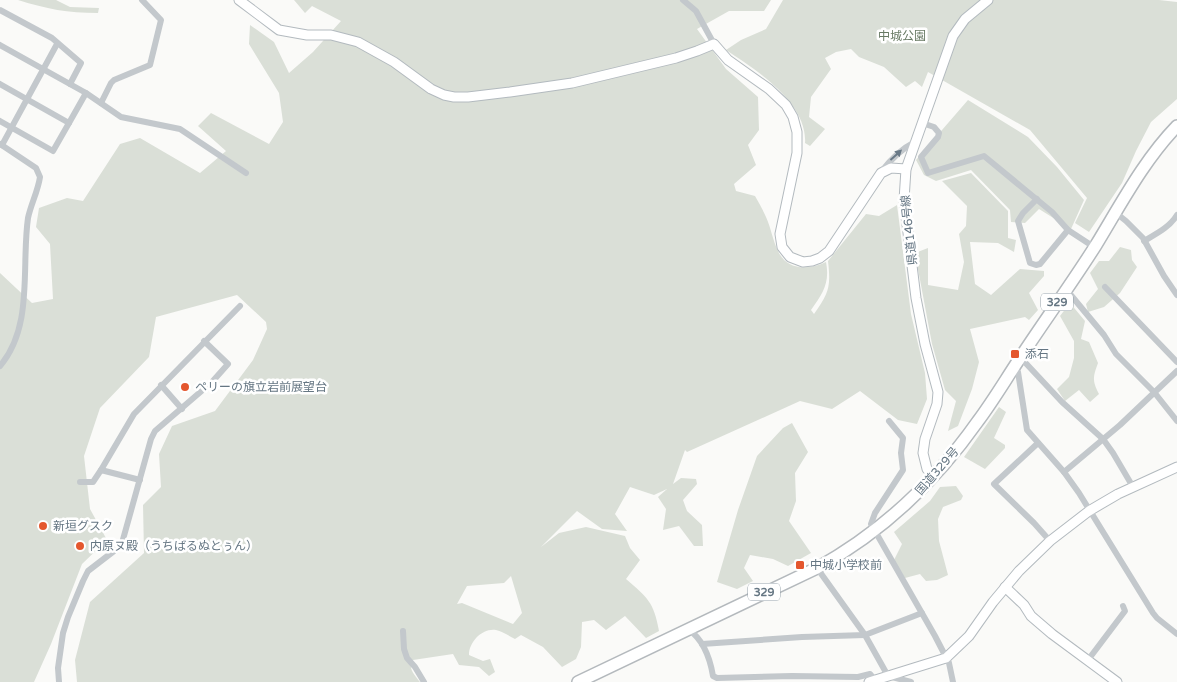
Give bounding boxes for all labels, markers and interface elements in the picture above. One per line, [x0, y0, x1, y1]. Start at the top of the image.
park label: 中城公園 [878, 29, 926, 43]
one-way arrow [890, 150, 903, 161]
street label: 県道146号線 [898, 194, 920, 266]
road number: 329 [1041, 294, 1073, 310]
place label: 添石 [1025, 347, 1049, 361]
marker: 添石 [1009, 348, 1021, 360]
place label: ペリーの旗立岩前展望台 [195, 380, 327, 394]
marker: ペリーの旗立岩前展望台 [179, 381, 191, 393]
street label: 国道329号 [912, 444, 962, 498]
place label: 新垣グスク [53, 519, 113, 533]
marker: 新垣グスク [37, 520, 49, 532]
place label: 内原ヌ殿（うちばるぬとぅん） [90, 539, 258, 553]
marker: 内原ヌ殿（うちばるぬとぅん） [74, 540, 86, 552]
place label: 中城小学校前 [810, 558, 882, 572]
marker: 中城小学校前 [794, 559, 806, 571]
road number: 329 [748, 584, 780, 600]

